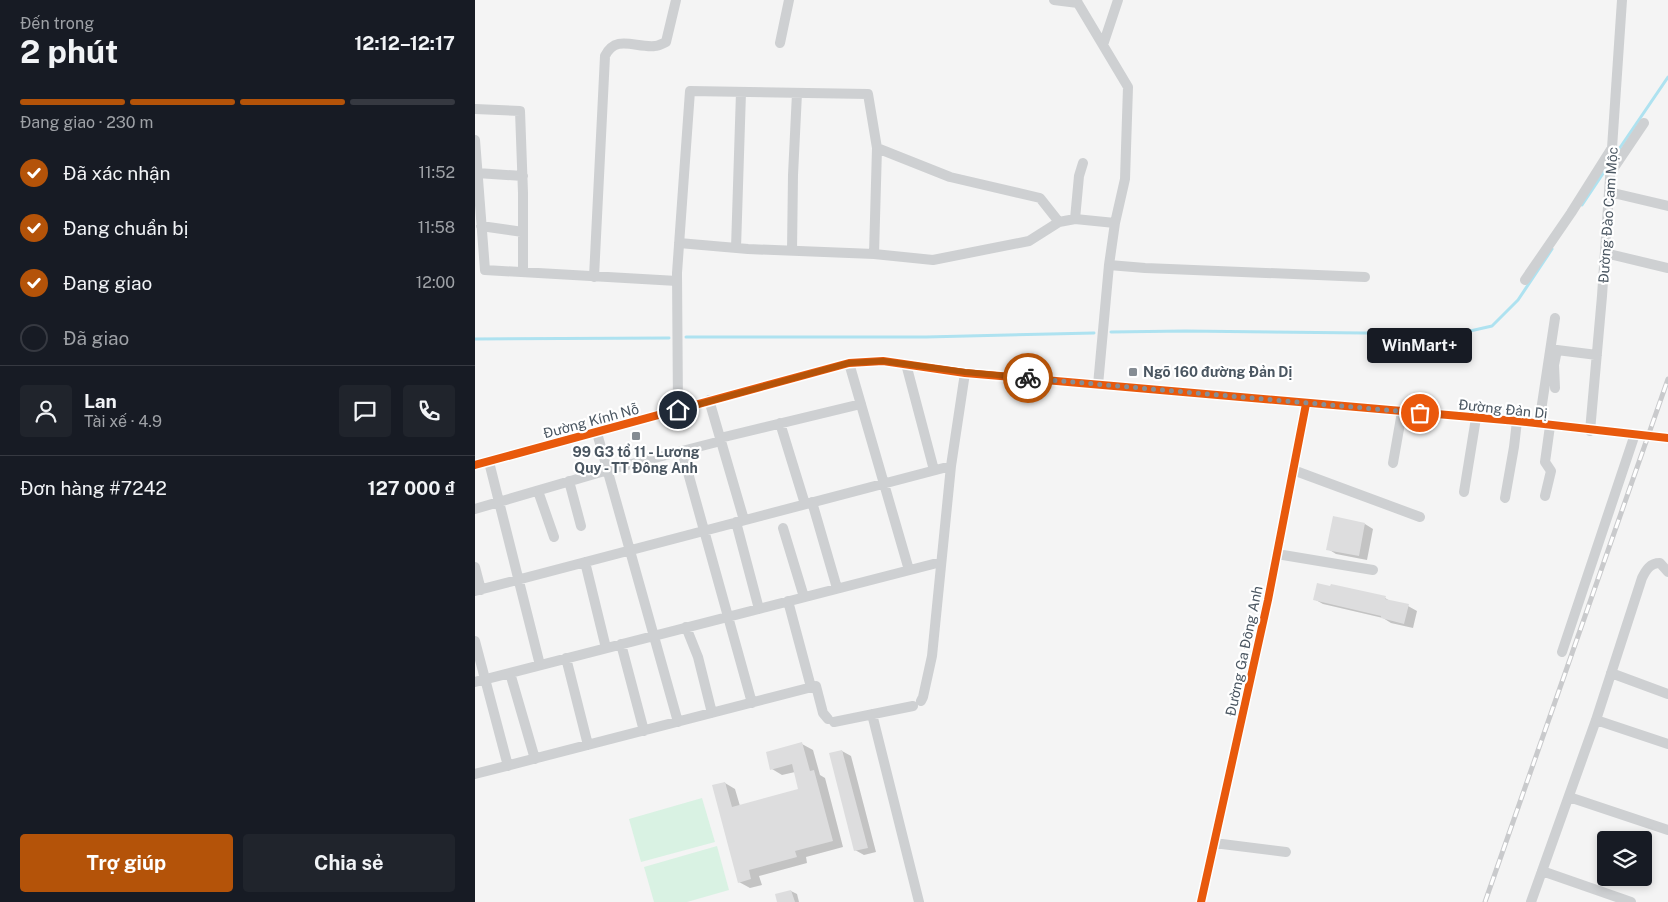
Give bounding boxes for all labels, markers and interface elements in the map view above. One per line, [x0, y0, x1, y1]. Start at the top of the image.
text: Đến trong [20, 14, 94, 33]
text: 12:12–12:17 [354, 32, 455, 54]
text: 2 phút [20, 33, 118, 70]
text: Đang giao · 230 m [20, 113, 153, 132]
street label: Đường Đào Cam Mộc [1595, 146, 1621, 284]
icon: check [20, 159, 48, 187]
text: Đã xác nhận [63, 162, 171, 184]
text: 11:52 [419, 163, 455, 182]
icon: check [20, 214, 48, 242]
text: Đang chuẩn bị [63, 217, 188, 239]
text: 11:58 [418, 218, 455, 237]
icon: check [20, 269, 48, 297]
text: Đang giao [63, 272, 152, 294]
text: 12:00 [416, 273, 455, 292]
text: Đã giao [63, 327, 129, 349]
callout: WinMart+ [1367, 328, 1473, 363]
text: WinMart+ [1382, 336, 1457, 355]
courier [1003, 353, 1053, 403]
icon: bike [1014, 364, 1042, 392]
place label: Ngõ 160 đường Đản Dị [1143, 364, 1292, 380]
marker: Ngõ 160 đường Đản Dị [1127, 366, 1139, 378]
button: person [20, 385, 72, 437]
button: chat [339, 385, 391, 437]
button: phone [403, 385, 455, 437]
pin [657, 389, 699, 431]
text: Lan [84, 390, 117, 412]
pin [1399, 392, 1441, 434]
icon: home [664, 396, 692, 424]
street label: Đường Đản Dị [1458, 396, 1548, 422]
icon: bag [1406, 399, 1434, 427]
street label: Đường Kính Nỗ [541, 401, 641, 441]
text: Tài xế · 4.9 [84, 412, 162, 431]
marker: 99 G3 tổ 11 - Lương Quy - TT Đông Anh [630, 430, 642, 442]
place label: 99 G3 tổ 11 - Lương Quy - TT Đông Anh [572, 443, 700, 476]
text: Đơn hàng #7242 [20, 477, 167, 499]
text: 127 000 ₫ [368, 477, 455, 499]
street label: Đường Ga Đông Anh [1222, 584, 1266, 718]
map controls [1597, 831, 1652, 886]
button: layers [1597, 831, 1652, 886]
button: Trợ giúp [20, 834, 233, 892]
button: Chia sẻ [243, 834, 455, 892]

